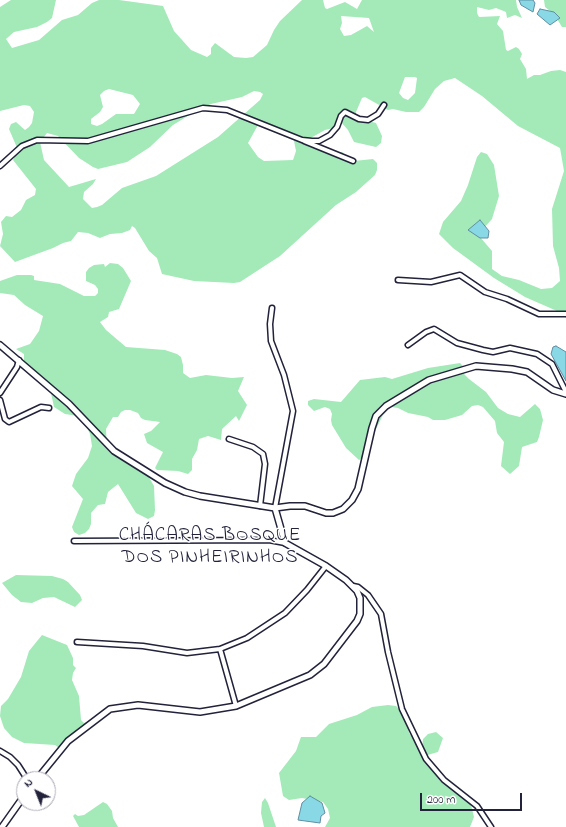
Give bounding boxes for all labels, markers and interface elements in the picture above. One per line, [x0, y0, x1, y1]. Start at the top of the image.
district label: CHÁCARAS BOSQUE DOS PINHEIRINHOS [119, 526, 301, 570]
north arrow [16, 771, 56, 811]
text: N [20, 775, 37, 791]
scale bar [422, 785, 524, 811]
text: 200 m [427, 791, 456, 809]

